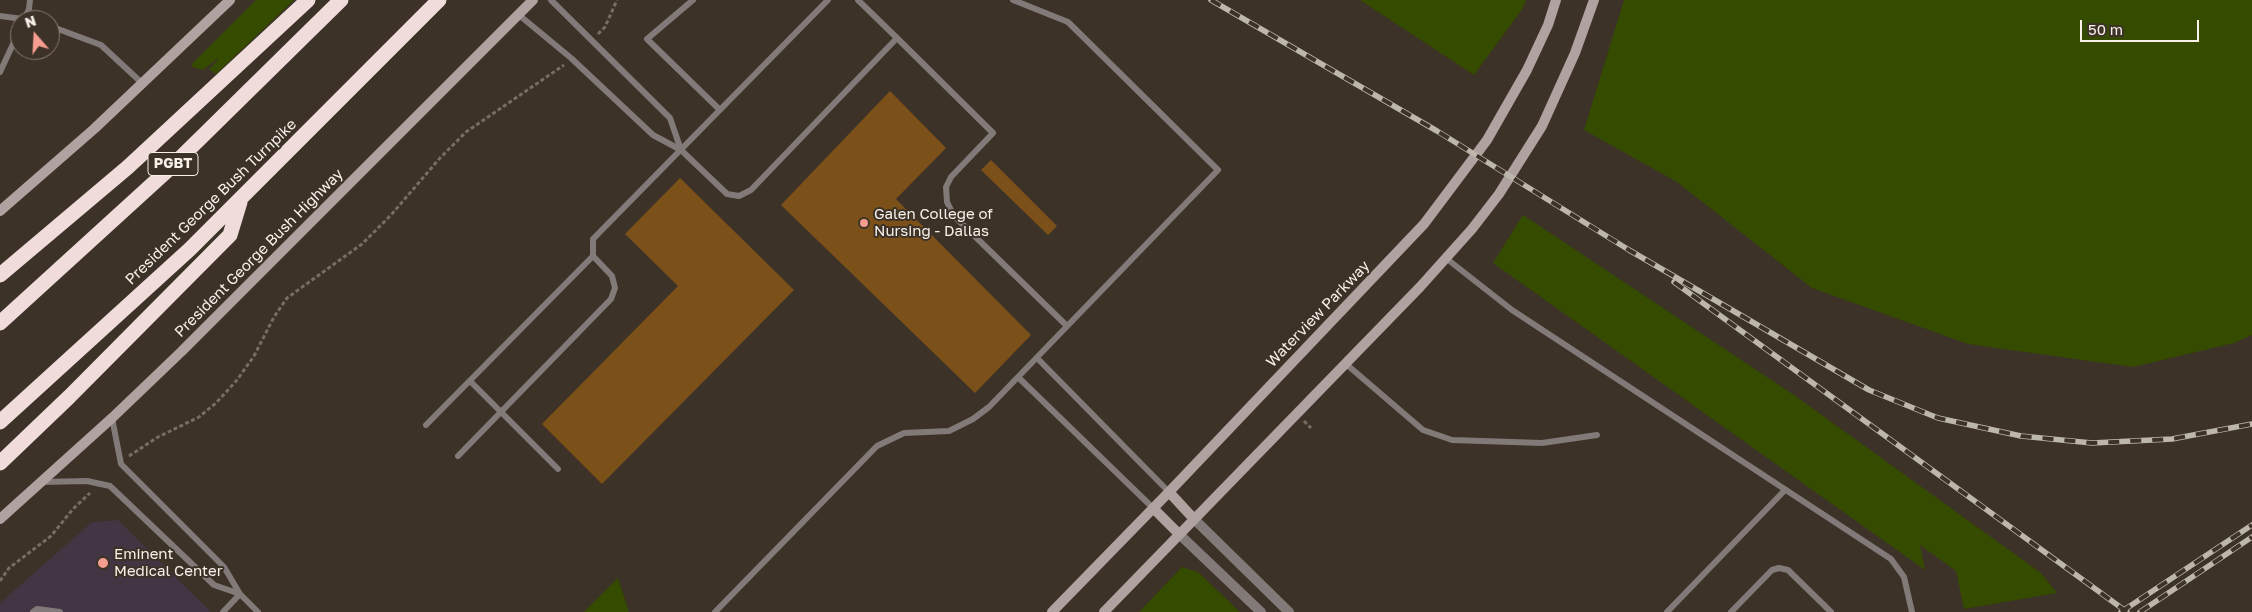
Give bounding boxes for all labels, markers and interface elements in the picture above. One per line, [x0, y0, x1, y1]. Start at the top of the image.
north arrow [10, 10, 60, 60]
scale bar [2082, 10, 2201, 42]
text: N [22, 12, 38, 31]
text: 50 m [2088, 20, 2123, 38]
street label: President George Bush Turnpike [122, 115, 300, 289]
road number: PGBT [148, 152, 198, 175]
street label: President George Bush Highway [171, 165, 347, 341]
place label: Galen College of Nursing - Dallas [874, 205, 993, 240]
marker: Galen College of Nursing - Dallas [858, 217, 870, 229]
street label: Waterview Parkway [1263, 257, 1373, 371]
place label: Eminent Medical Center [114, 545, 223, 580]
marker: Eminent Medical Center [96, 556, 110, 570]

